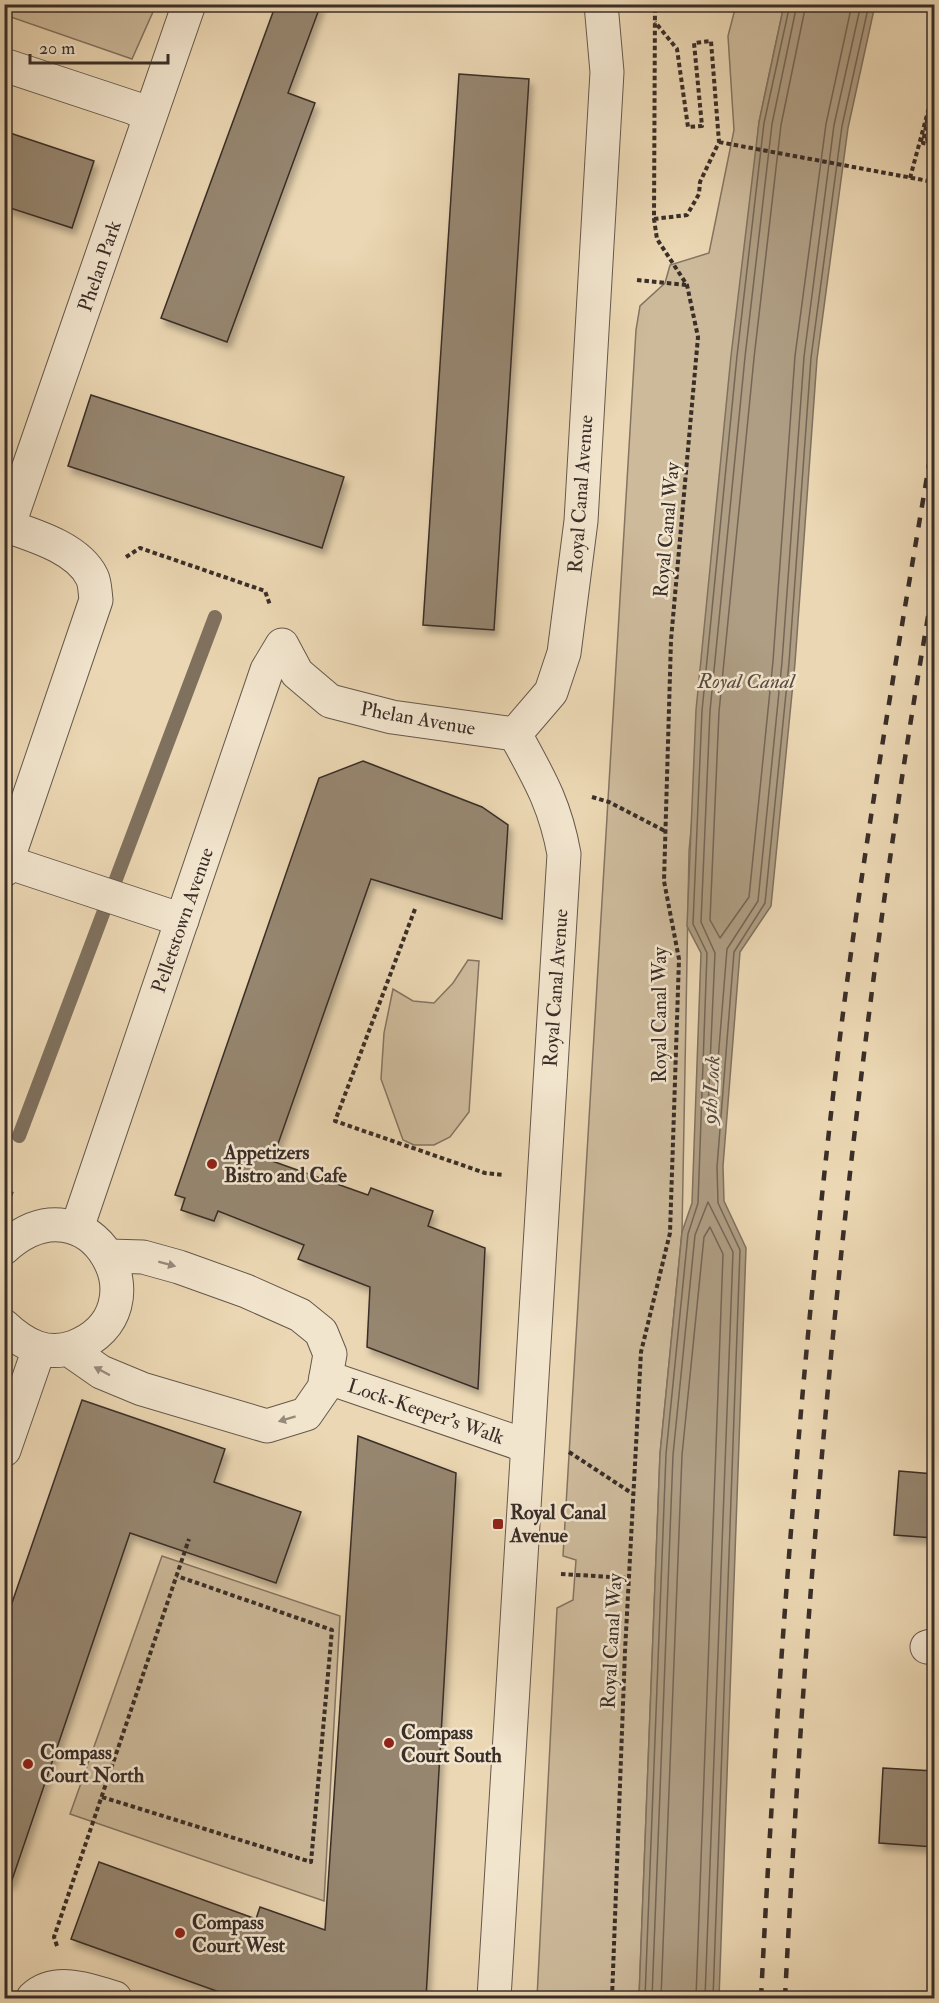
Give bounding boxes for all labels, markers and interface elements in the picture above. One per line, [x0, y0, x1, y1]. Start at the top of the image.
scale bar [30, 27, 168, 65]
text: 20 m [39, 37, 75, 60]
street label: Phelan Park [72, 217, 127, 315]
street label: Royal Canal Avenue [563, 414, 598, 574]
street label: Royal Canal Way [648, 460, 685, 599]
water label: Royal Canal [696, 668, 797, 695]
street label: Phelan Avenue [358, 696, 477, 741]
street label: Pelletstown Avenue [146, 844, 219, 996]
street label: Royal Canal Avenue [538, 908, 573, 1068]
street label: Royal Canal Way [647, 946, 672, 1083]
water label: 9th Lock [696, 1055, 727, 1127]
place label: Appetizers Bistro and Cafe [223, 1140, 348, 1188]
marker: Appetizers Bistro and Cafe [205, 1157, 219, 1171]
one-way arrow [157, 1259, 176, 1269]
one-way arrow [94, 1366, 111, 1376]
street label: Lock-Keeper's Walk [344, 1373, 508, 1451]
one-way arrow [278, 1415, 296, 1424]
place label: Royal Canal Avenue [509, 1500, 607, 1548]
marker: Royal Canal Avenue [491, 1517, 505, 1531]
street label: Royal Canal Way [595, 1571, 628, 1710]
place label: Compass Court South [401, 1720, 502, 1768]
marker: Compass Court South [382, 1736, 396, 1750]
place label: Compass Court North [40, 1740, 145, 1788]
marker: Compass Court North [21, 1757, 35, 1771]
place label: Compass Court West [192, 1910, 286, 1958]
marker: Compass Court West [173, 1926, 187, 1940]

